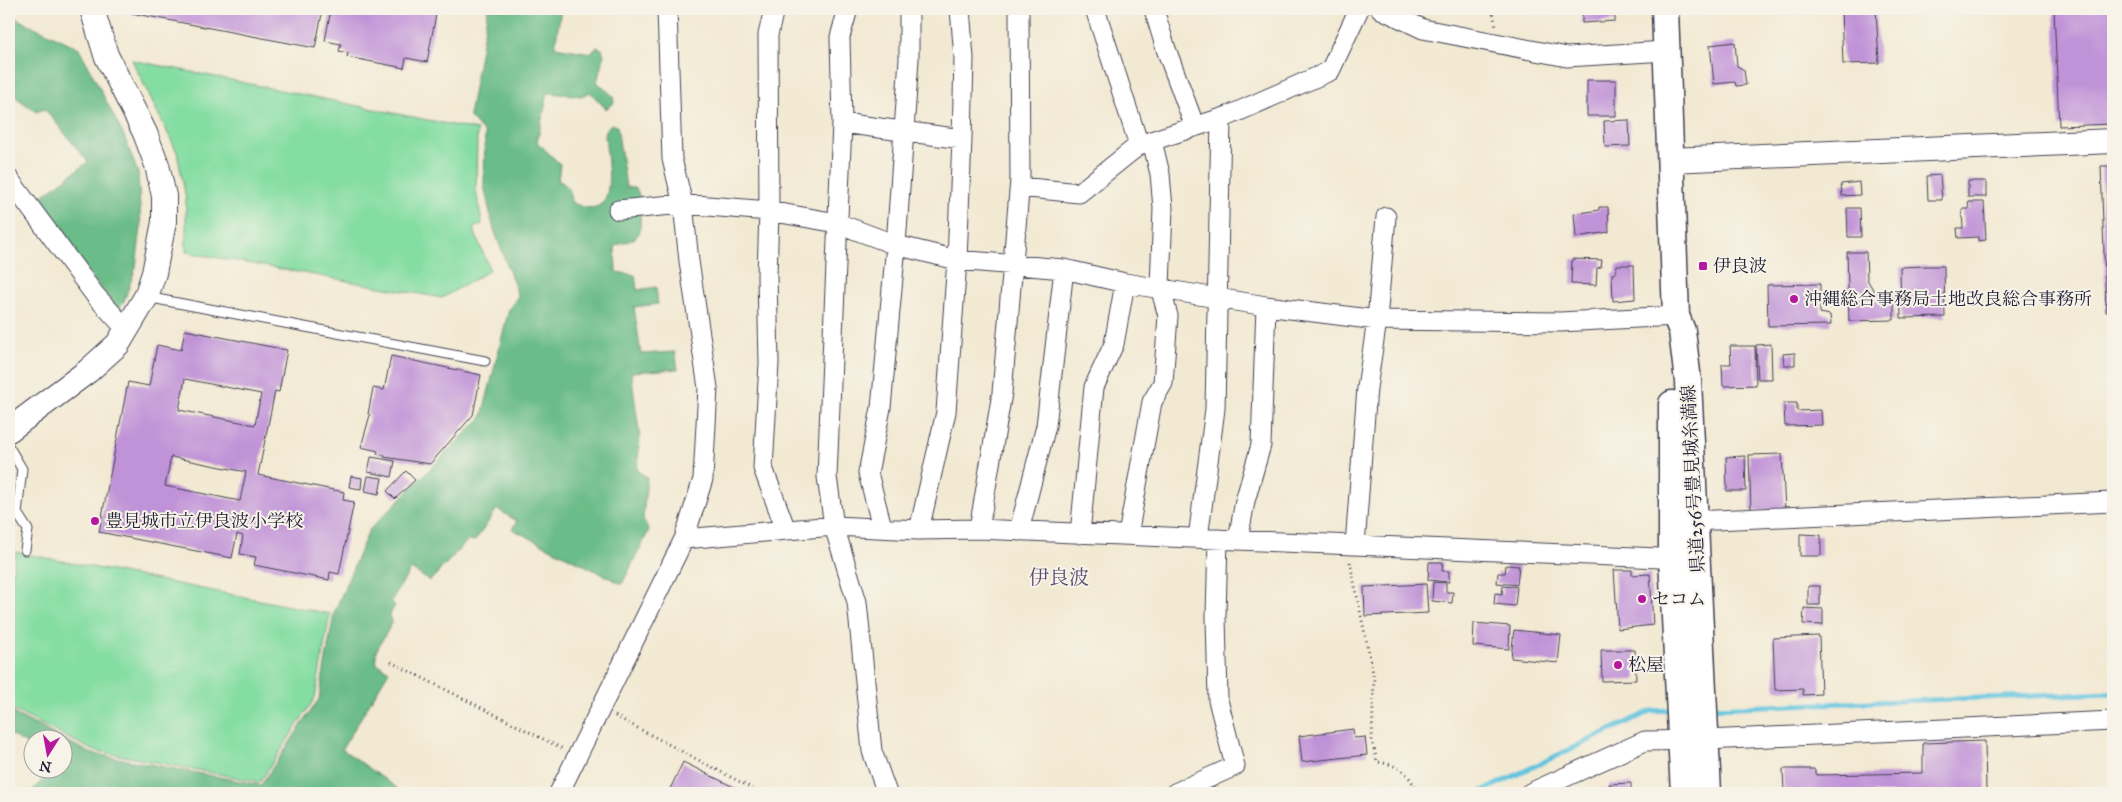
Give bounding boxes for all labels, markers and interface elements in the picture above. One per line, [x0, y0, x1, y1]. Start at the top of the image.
place label: 伊良波 [1713, 255, 1767, 277]
marker: 伊良波 [1697, 260, 1709, 272]
place label: 沖縄総合事務局土地改良総合事務所 [1804, 288, 2092, 310]
marker: 沖縄総合事務局土地改良総合事務所 [1788, 293, 1800, 305]
street label: 県道256号豊見城糸満線 [1677, 384, 1709, 574]
place label: 豊見城市立伊良波小学校 [105, 510, 303, 532]
marker: 豊見城市立伊良波小学校 [89, 515, 101, 527]
district label: 伊良波 [1029, 565, 1089, 589]
place label: セコム [1652, 588, 1706, 610]
marker: セコム [1636, 593, 1648, 605]
place label: 松屋 [1628, 654, 1664, 676]
marker: 松屋 [1612, 659, 1624, 671]
north arrow [22, 730, 72, 780]
text: N [38, 757, 53, 776]

